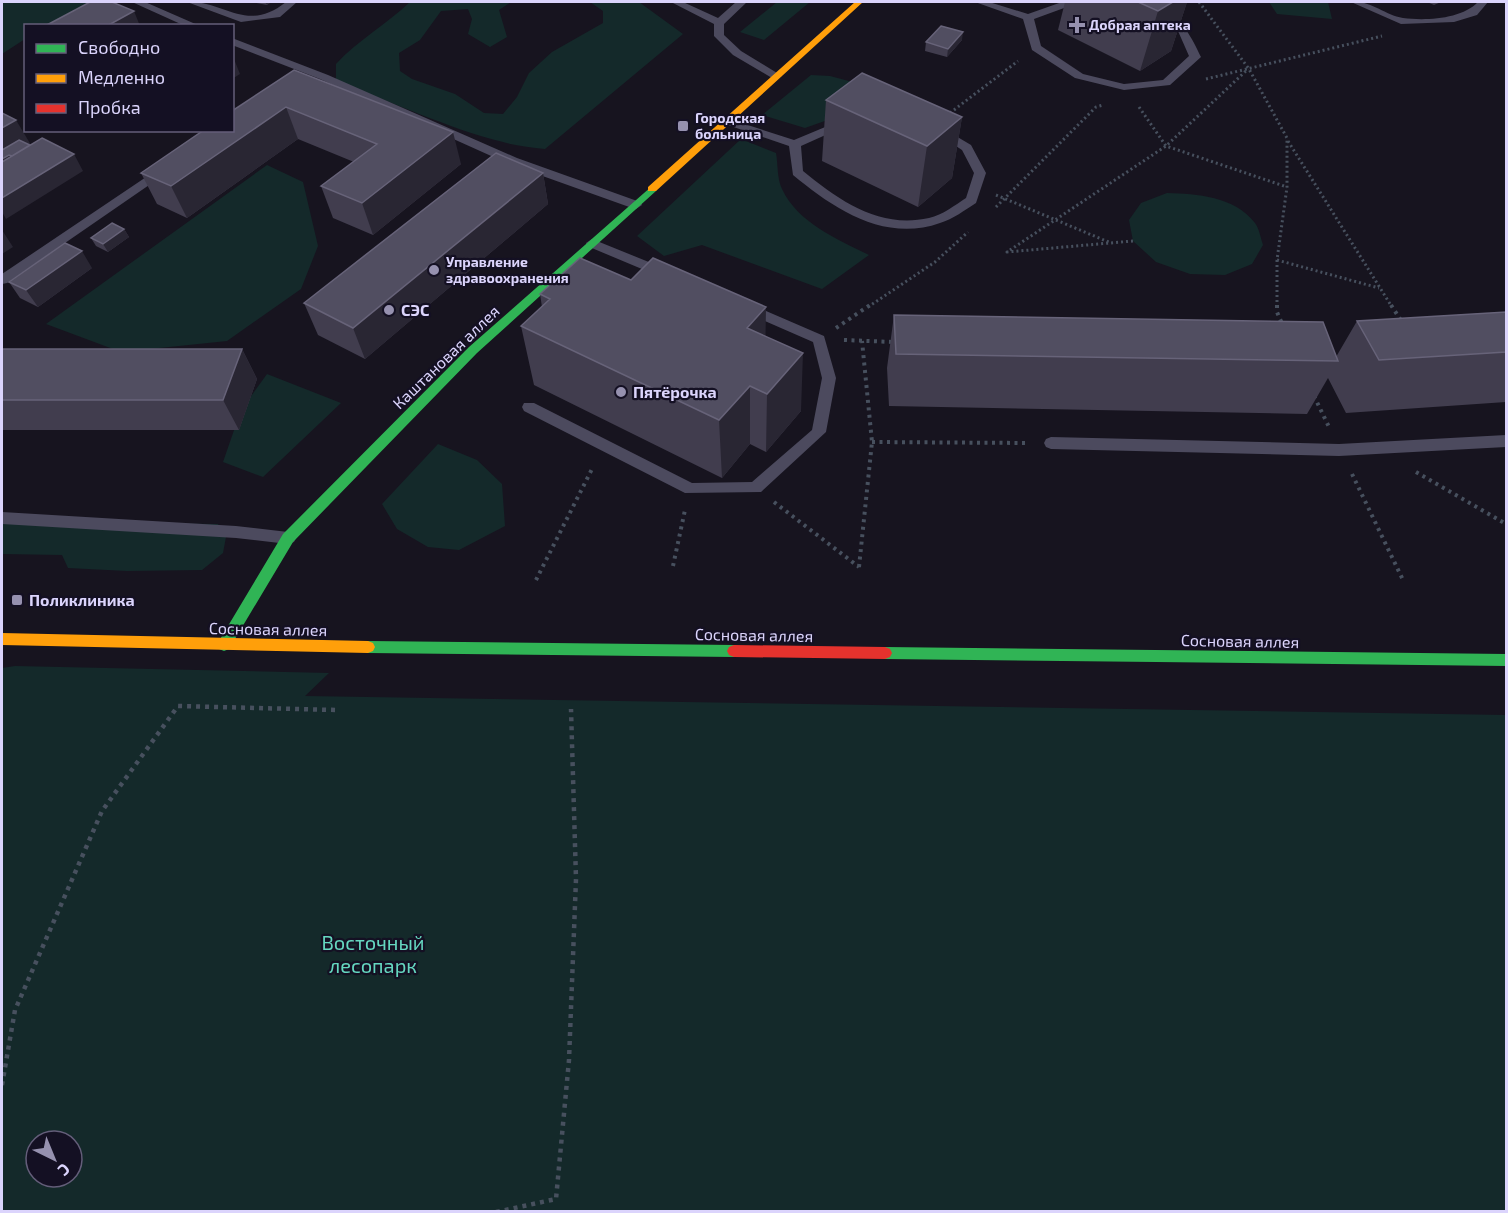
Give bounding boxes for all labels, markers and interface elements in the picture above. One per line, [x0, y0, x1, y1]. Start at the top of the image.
place label: Добрая аптека [1089, 16, 1191, 33]
marker: Добрая аптека [1070, 18, 1084, 32]
legend [24, 24, 234, 132]
text: Свободно [78, 36, 160, 58]
text: Медленно [78, 66, 165, 88]
text: Пробка [78, 96, 141, 118]
place label: Городская больница [695, 109, 765, 142]
marker: Городская больница [676, 119, 690, 133]
place label: Управление здравоохранения [446, 253, 569, 286]
marker: Управление здравоохранения [427, 263, 441, 277]
place label: СЭС [401, 300, 429, 319]
street label: Каштановая аллея [389, 301, 503, 412]
marker: СЭС [382, 303, 396, 317]
place label: Пятёрочка [633, 382, 717, 401]
marker: Пятёрочка [614, 385, 628, 399]
place label: Поликлиника [29, 590, 135, 609]
marker: Поликлиника [10, 593, 24, 607]
street label: Сосновая аллея [209, 618, 327, 639]
street label: Сосновая аллея [695, 624, 813, 645]
street label: Сосновая аллея [1181, 630, 1299, 651]
park label: Восточный лесопарк [321, 930, 425, 977]
north arrow [24, 1129, 84, 1189]
text: С [55, 1160, 74, 1180]

